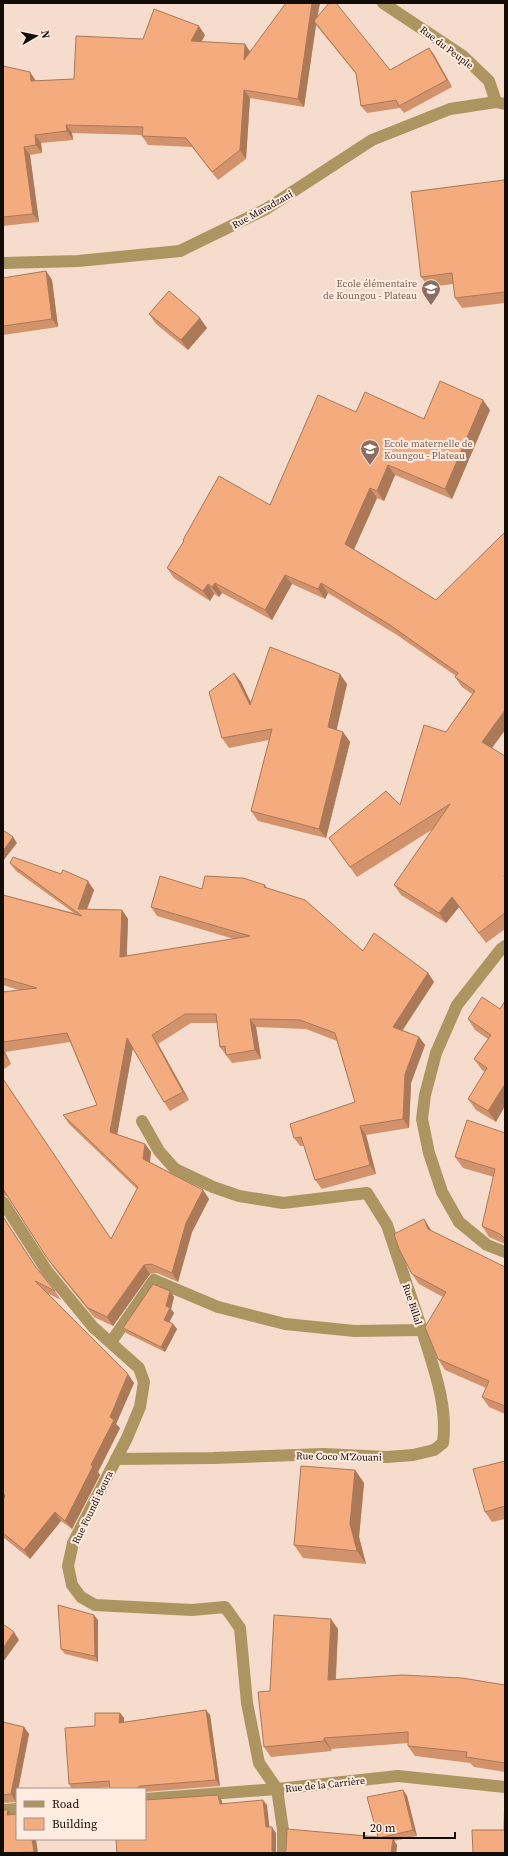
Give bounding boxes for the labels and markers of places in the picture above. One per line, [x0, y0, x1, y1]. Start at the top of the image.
place label: Ecole élémentaire de Koungou - Plateau [323, 277, 417, 302]
school or university icon: Ecole élémentaire de Koungou - Plateau [420, 278, 442, 306]
place label: Ecole maternelle de Koungou - Plateau [384, 437, 473, 462]
school or university icon: Ecole maternelle de Koungou - Plateau [359, 438, 381, 466]

